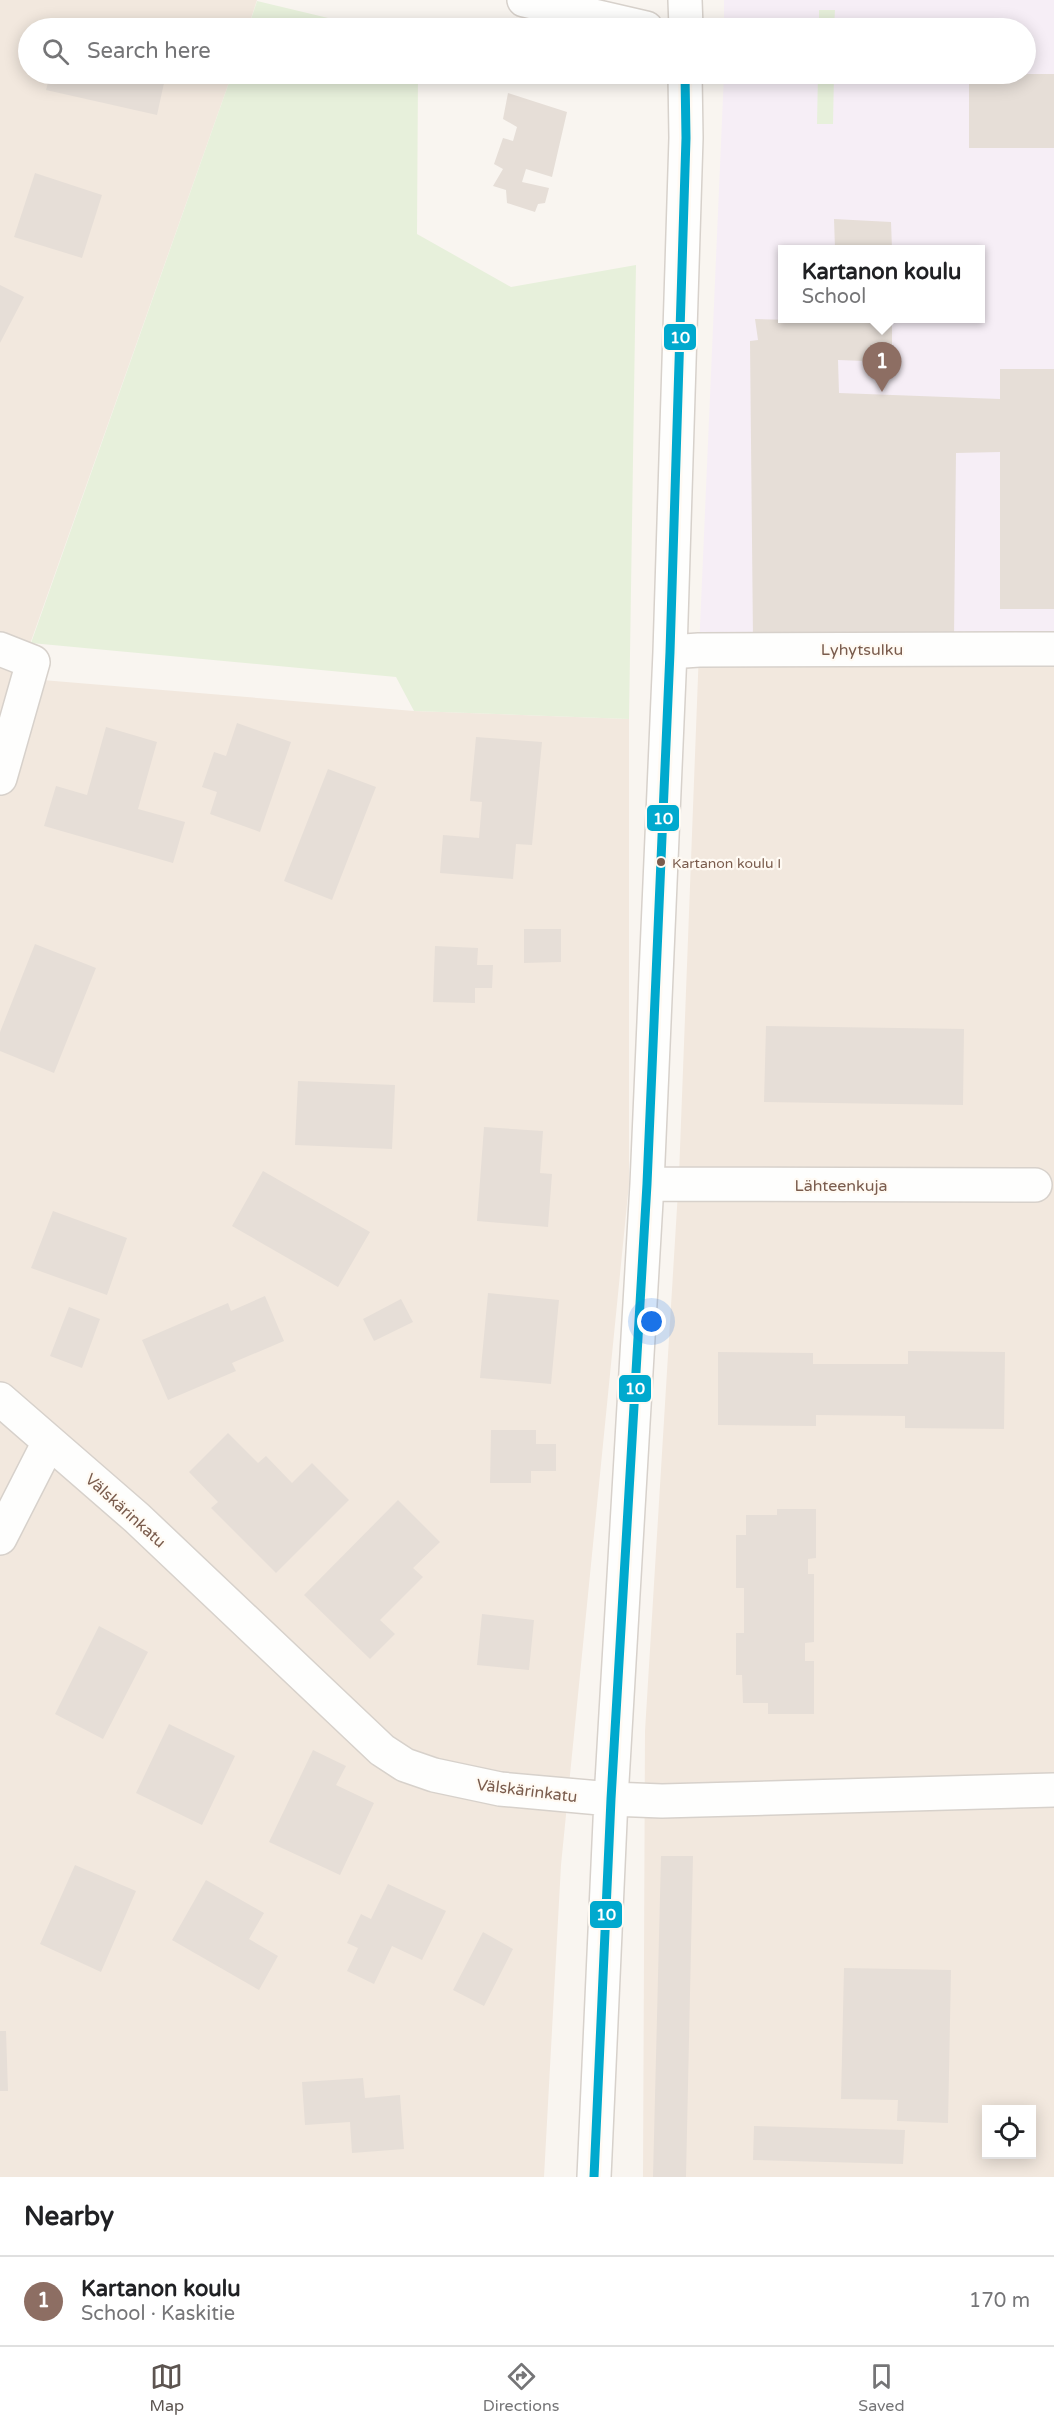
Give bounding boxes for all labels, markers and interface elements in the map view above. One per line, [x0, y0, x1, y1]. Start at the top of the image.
search box [18, 18, 1036, 84]
icon: search [39, 35, 72, 68]
text: Search here [87, 38, 211, 64]
popup [778, 245, 985, 323]
text: Kartanon koulu [802, 259, 961, 285]
text: School [802, 285, 866, 309]
line badge: 10 [663, 323, 697, 351]
text: 10 [670, 328, 690, 348]
pin: 1 [862, 342, 902, 392]
street label: Lyhytsulku [821, 640, 903, 660]
line badge: 10 [646, 804, 680, 832]
text: 10 [653, 809, 673, 829]
place label: Kartanon koulu I [672, 855, 781, 872]
marker: Kartanon koulu I [655, 856, 667, 868]
street label: Lähteenkuja [794, 1176, 888, 1196]
your location [637, 1307, 666, 1336]
line badge: 10 [618, 1374, 652, 1403]
text: 10 [625, 1379, 645, 1399]
street label: Välskärinkatu [81, 1469, 170, 1552]
street label: Välskärinkatu [475, 1775, 578, 1807]
line badge: 10 [589, 1900, 623, 1929]
text: 10 [596, 1905, 616, 1925]
map controls [982, 2105, 1036, 2159]
button: locate [982, 2105, 1036, 2159]
text: Nearby [24, 2201, 114, 2232]
text: Kartanon koulu [81, 2276, 241, 2302]
text: 1 [37, 2289, 50, 2313]
text: 170 m [969, 2289, 1030, 2313]
text: School · Kaskitie [81, 2302, 235, 2326]
tab: Map [149, 2360, 184, 2416]
tab: Directions [483, 2360, 559, 2416]
tab: Saved [858, 2360, 905, 2416]

